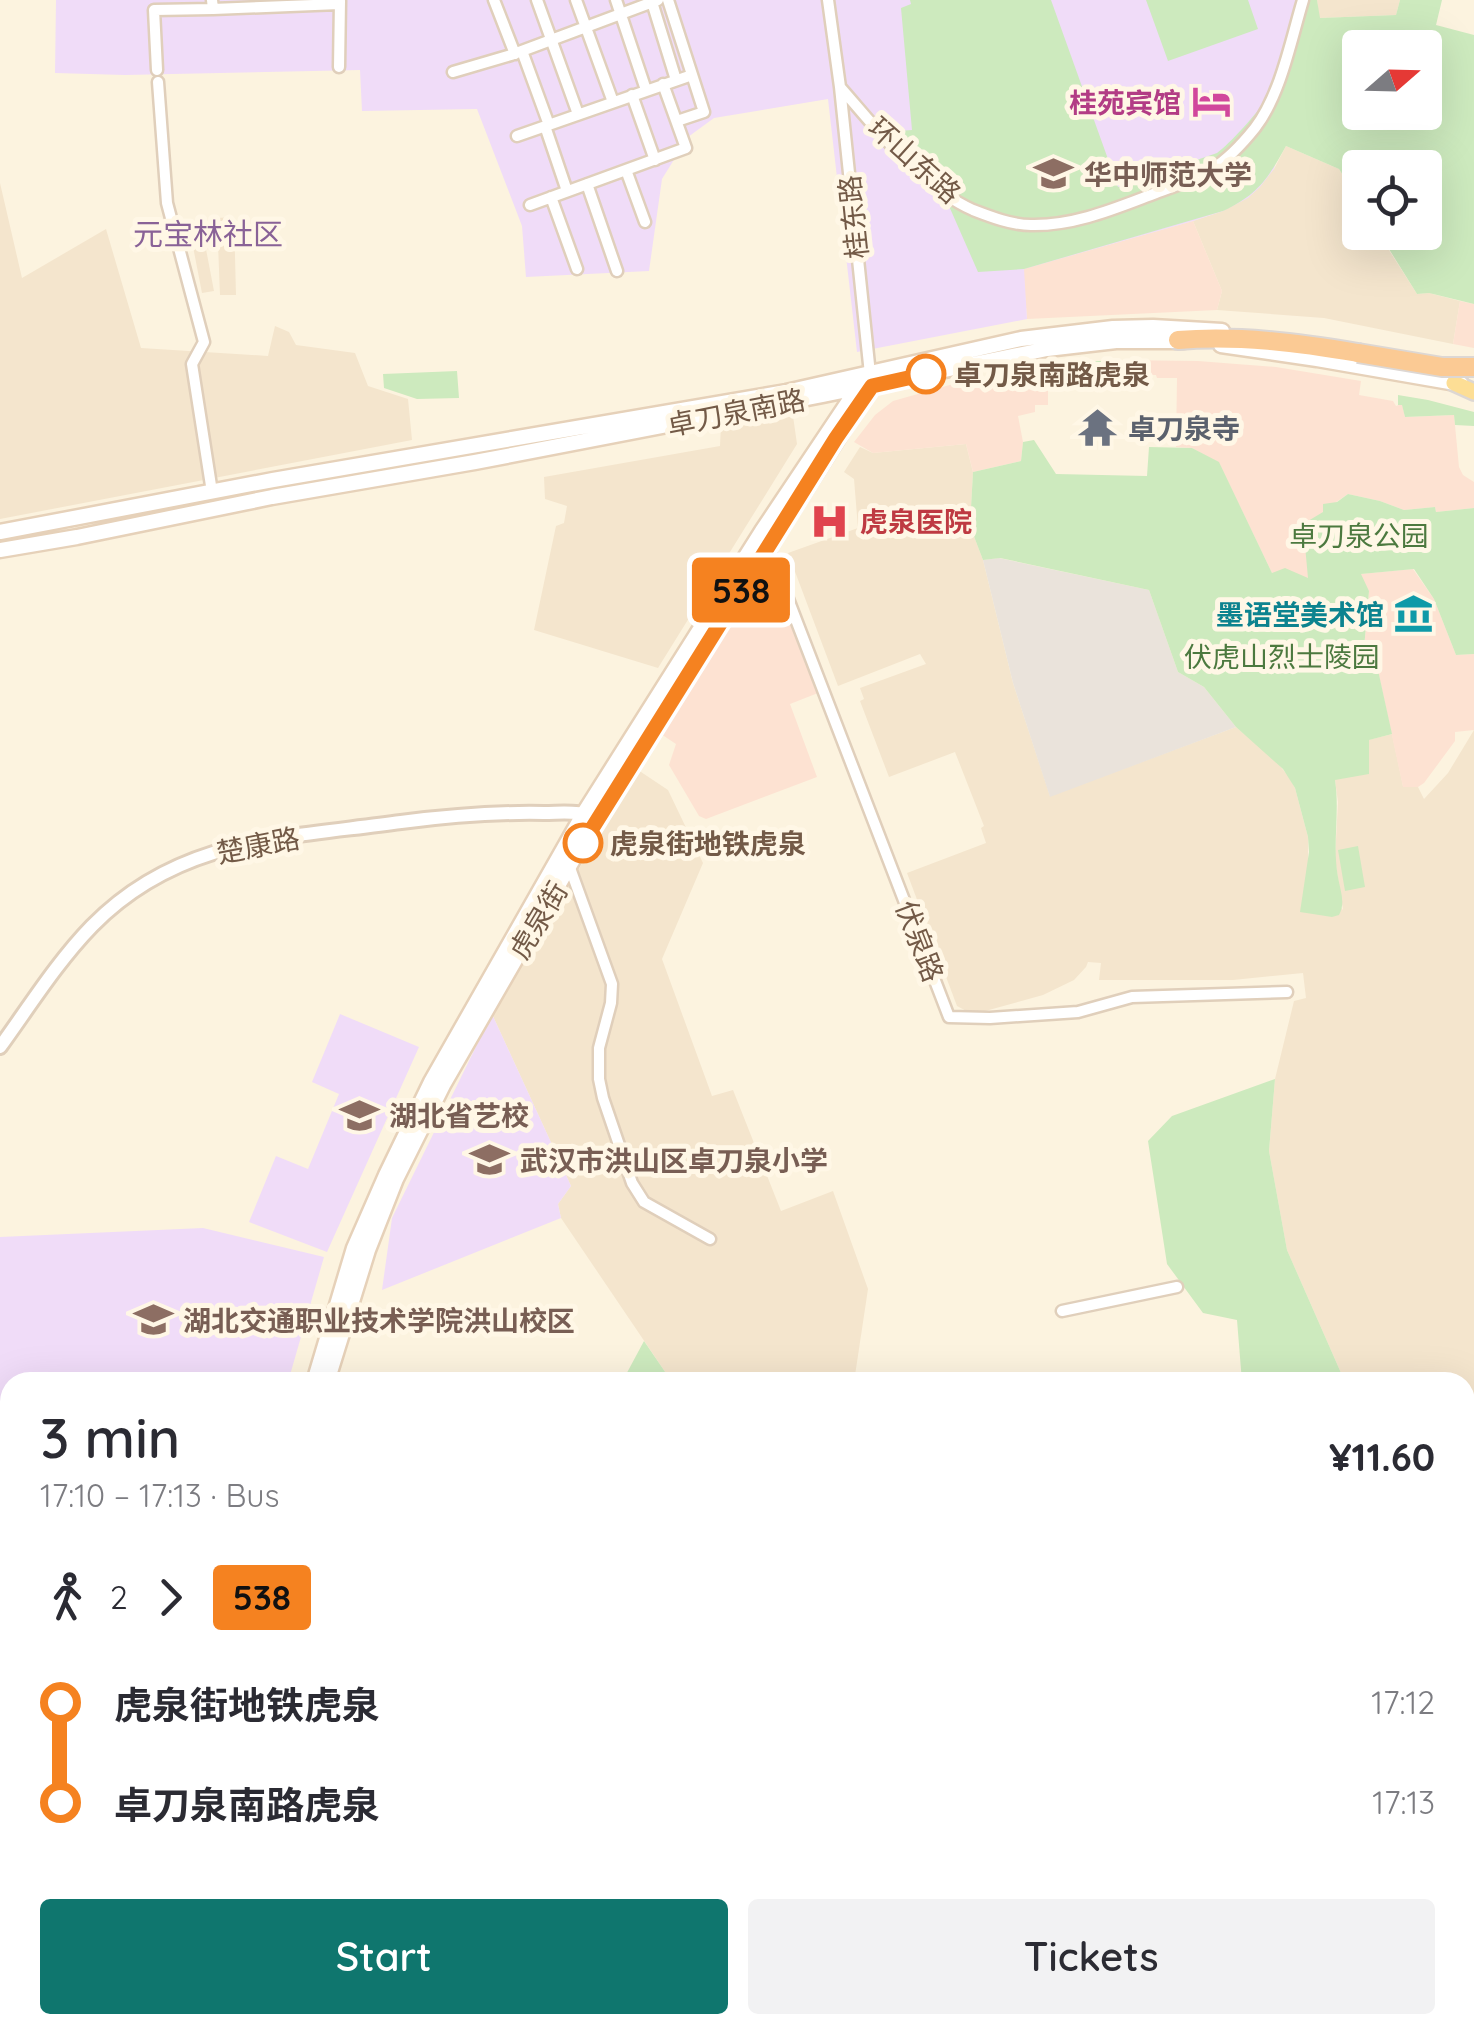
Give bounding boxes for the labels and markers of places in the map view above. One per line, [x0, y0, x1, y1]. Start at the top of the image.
hotel icon: 桂苑宾馆 [1190, 81, 1232, 123]
place label: 桂苑宾馆 [1069, 85, 1181, 120]
school or university icon: 华中师范大学 [1033, 153, 1075, 195]
place label: 华中师范大学 [1084, 157, 1252, 192]
marker: 卓刀泉南路虎泉 [907, 355, 945, 393]
place label: 卓刀泉南路虎泉 [954, 357, 1150, 392]
temple icon: 卓刀泉寺 [1077, 407, 1119, 449]
place label: 卓刀泉寺 [1128, 411, 1240, 446]
hospital icon: 虎泉医院 [809, 500, 851, 542]
place label: 虎泉医院 [860, 504, 972, 539]
museum icon: 墨语堂美术馆 [1393, 593, 1435, 635]
place label: 墨语堂美术馆 [1216, 597, 1384, 632]
marker: 虎泉街地铁虎泉 [564, 824, 602, 862]
place label: 虎泉街地铁虎泉 [610, 826, 806, 861]
school or university icon: 湖北省艺校 [338, 1094, 380, 1136]
place label: 湖北省艺校 [389, 1098, 529, 1133]
school or university icon: 武汉市洪山区卓刀泉小学 [469, 1139, 511, 1181]
place label: 武汉市洪山区卓刀泉小学 [520, 1143, 828, 1178]
school or university icon: 湖北交通职业技术学院洪山校区 [132, 1299, 174, 1341]
place label: 湖北交通职业技术学院洪山校区 [183, 1303, 575, 1338]

